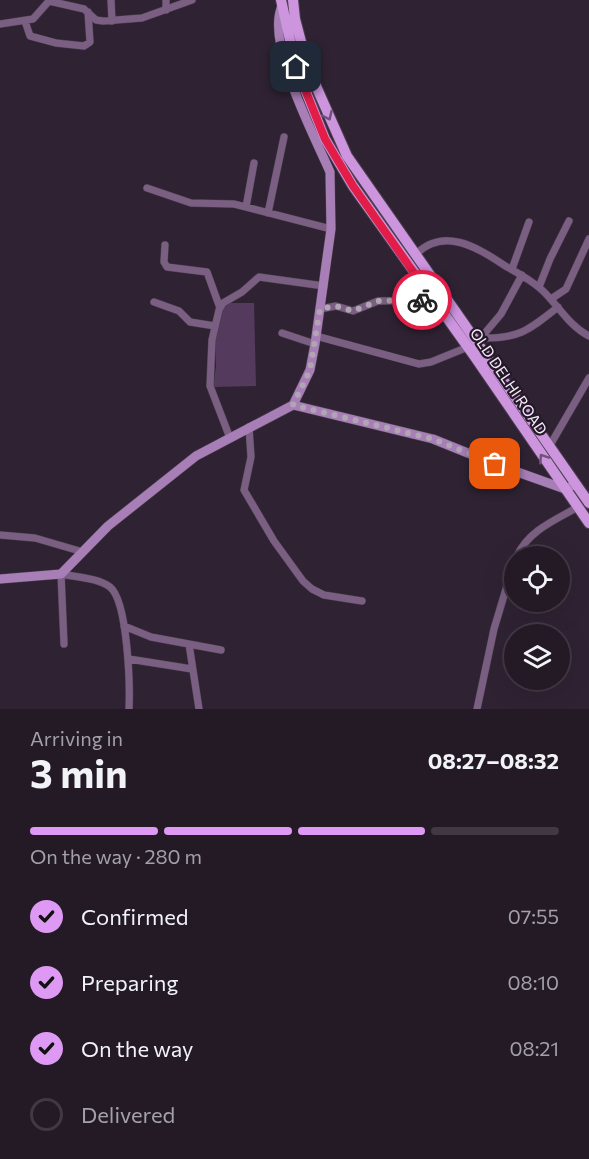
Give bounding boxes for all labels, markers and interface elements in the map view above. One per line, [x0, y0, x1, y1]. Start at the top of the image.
pin [270, 41, 321, 92]
icon: home [279, 50, 312, 83]
one-way arrow [321, 109, 333, 120]
courier [392, 270, 452, 330]
icon: bike [406, 284, 439, 317]
street label: OLD DELHI ROAD [467, 324, 551, 438]
pin [469, 438, 520, 489]
icon: bag [478, 447, 511, 480]
one-way arrow [539, 453, 550, 464]
map controls [504, 546, 570, 690]
button: locate [504, 546, 570, 612]
button: layers [504, 624, 570, 690]
text: Arriving in [30, 726, 123, 750]
text: 08:27–08:32 [428, 747, 559, 774]
text: 3 min [30, 748, 128, 796]
text: On the way · 280 m [30, 844, 202, 868]
icon: check [30, 900, 63, 933]
text: Confirmed [81, 903, 188, 930]
text: 07:55 [508, 904, 559, 928]
icon: check [30, 966, 63, 999]
text: Preparing [81, 969, 178, 996]
text: 08:10 [507, 970, 559, 994]
icon: check [30, 1032, 63, 1065]
text: On the way [81, 1035, 193, 1062]
text: 08:21 [509, 1036, 559, 1060]
text: Delivered [81, 1101, 175, 1128]

